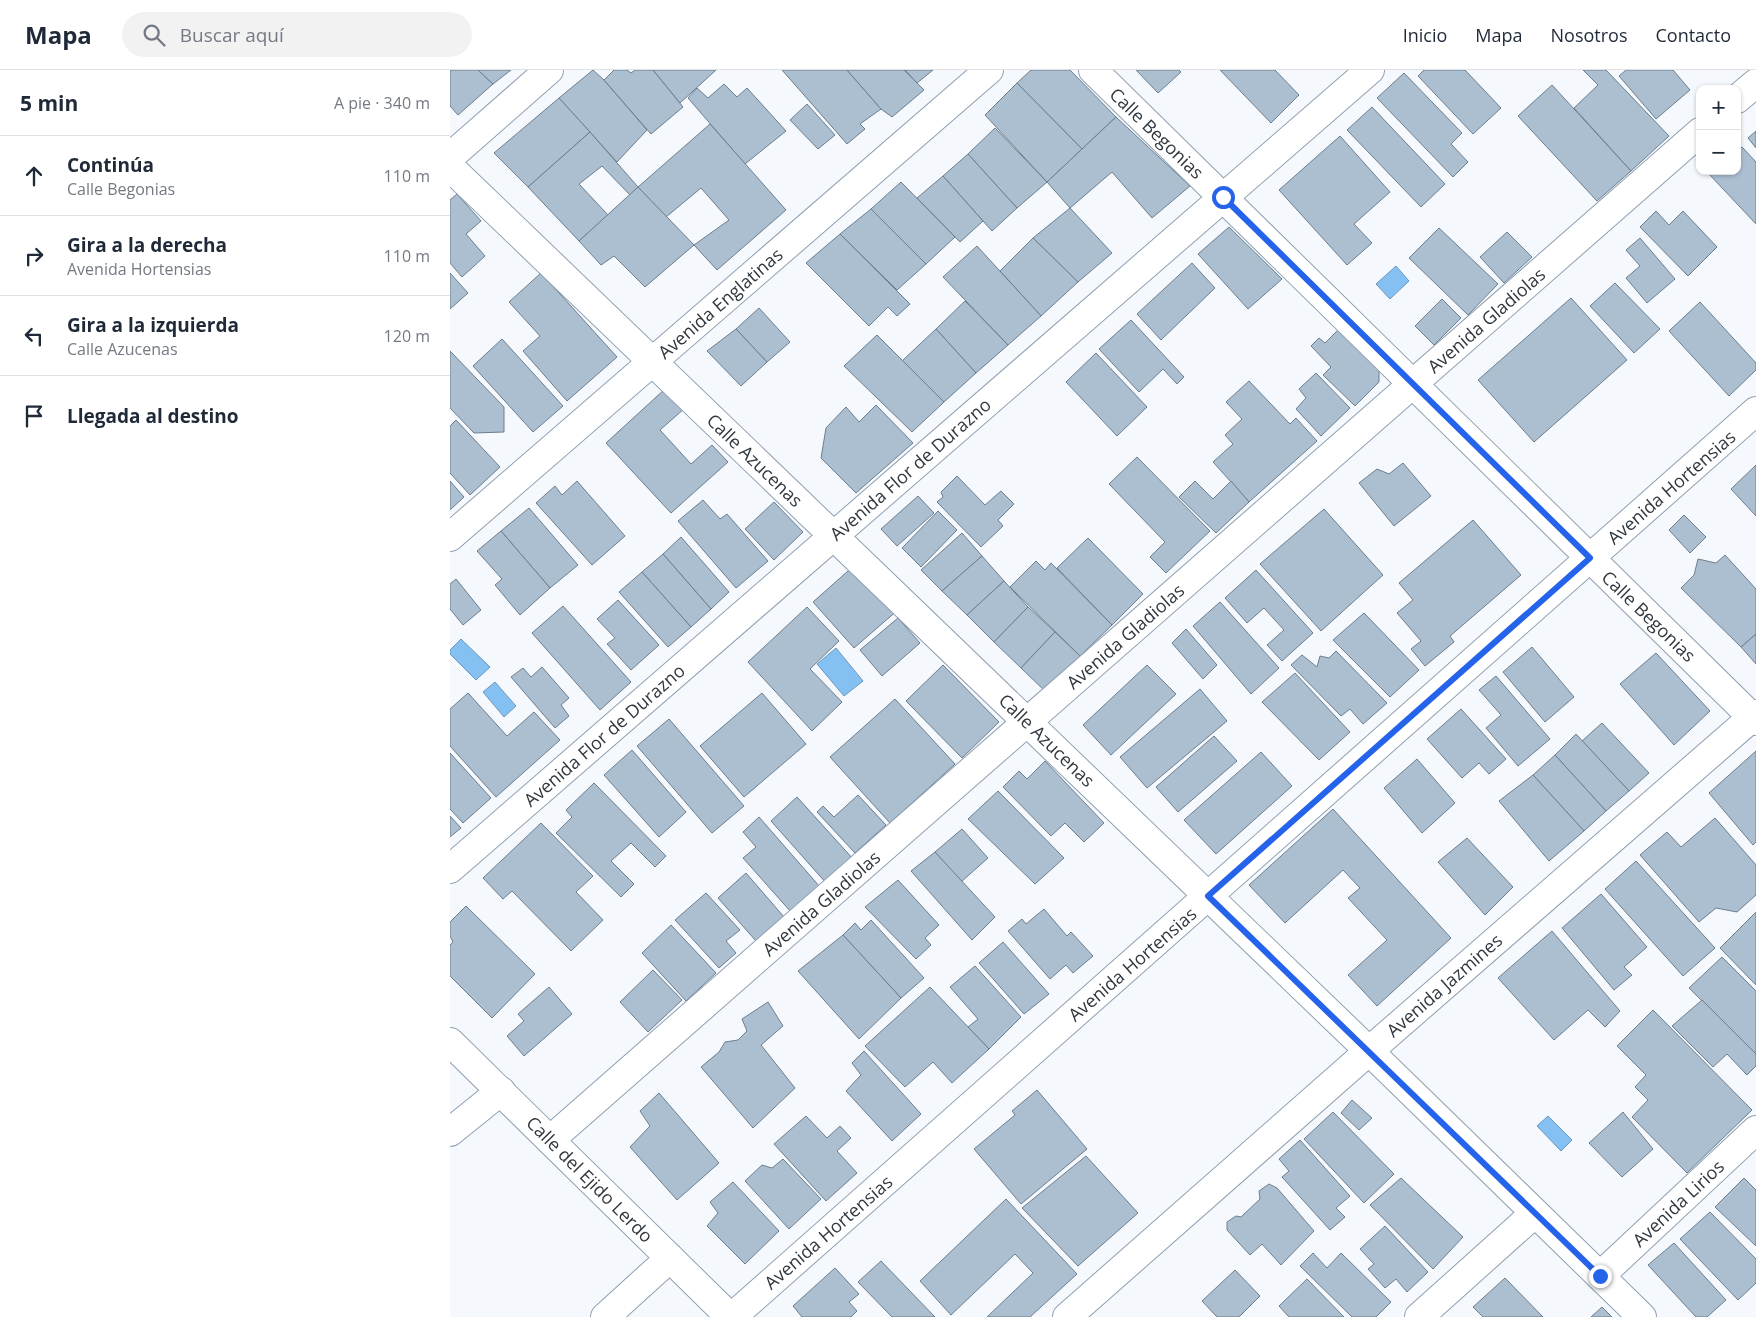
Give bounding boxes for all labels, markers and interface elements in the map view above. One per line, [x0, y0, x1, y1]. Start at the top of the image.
search box [122, 12, 472, 57]
text: Mapa [25, 18, 92, 51]
icon: search [140, 21, 168, 49]
text: Buscar aquí [180, 22, 284, 48]
text: Inicio [1403, 23, 1447, 47]
text: Mapa [1475, 23, 1523, 47]
text: Nosotros [1551, 23, 1628, 47]
text: Contacto [1656, 23, 1731, 47]
street label: Calle Begonias [1105, 82, 1209, 184]
map controls [1696, 85, 1741, 175]
button: + [1696, 85, 1741, 130]
text: 5 min [20, 89, 78, 117]
text: A pie · 340 m [334, 92, 430, 114]
button: − [1696, 130, 1741, 175]
text: Continúa [67, 152, 154, 178]
icon: ahead [20, 162, 48, 190]
text: 110 m [384, 165, 430, 187]
text: Calle Begonias [67, 178, 175, 200]
route start [1212, 186, 1235, 209]
text: Gira a la derecha [67, 232, 227, 258]
icon: right [20, 242, 48, 270]
street label: Avenida Englatinas [653, 242, 787, 364]
text: 110 m [384, 245, 430, 267]
text: Avenida Hortensias [67, 258, 211, 280]
street label: Avenida Gladiolas [1422, 262, 1550, 378]
text: Gira a la izquierda [67, 312, 239, 338]
icon: left [20, 322, 48, 350]
text: 120 m [384, 325, 430, 347]
text: Calle Azucenas [67, 338, 178, 360]
street label: Avenida Flor de Durazno [824, 392, 996, 546]
icon: arrive [20, 402, 48, 430]
text: Llegada al destino [67, 403, 239, 429]
street label: Calle Azucenas [702, 408, 808, 512]
street label: Avenida Hortensias [1602, 425, 1740, 549]
street label: Calle Begonias [1597, 565, 1701, 667]
street label: Avenida Gladiolas [1061, 578, 1189, 694]
street label: Avenida Flor de Durazno [518, 658, 690, 812]
street label: Calle Azucenas [994, 688, 1100, 792]
street label: Avenida Gladiolas [757, 845, 885, 961]
street label: Avenida Hortensias [1063, 902, 1201, 1026]
street label: Avenida Jazmines [1381, 928, 1507, 1042]
street label: Calle del Ejido Lerdo [521, 1110, 659, 1248]
street label: Avenida Lirios [1627, 1154, 1729, 1252]
street label: Avenida Hortensias [759, 1170, 897, 1294]
route end [1589, 1265, 1612, 1288]

